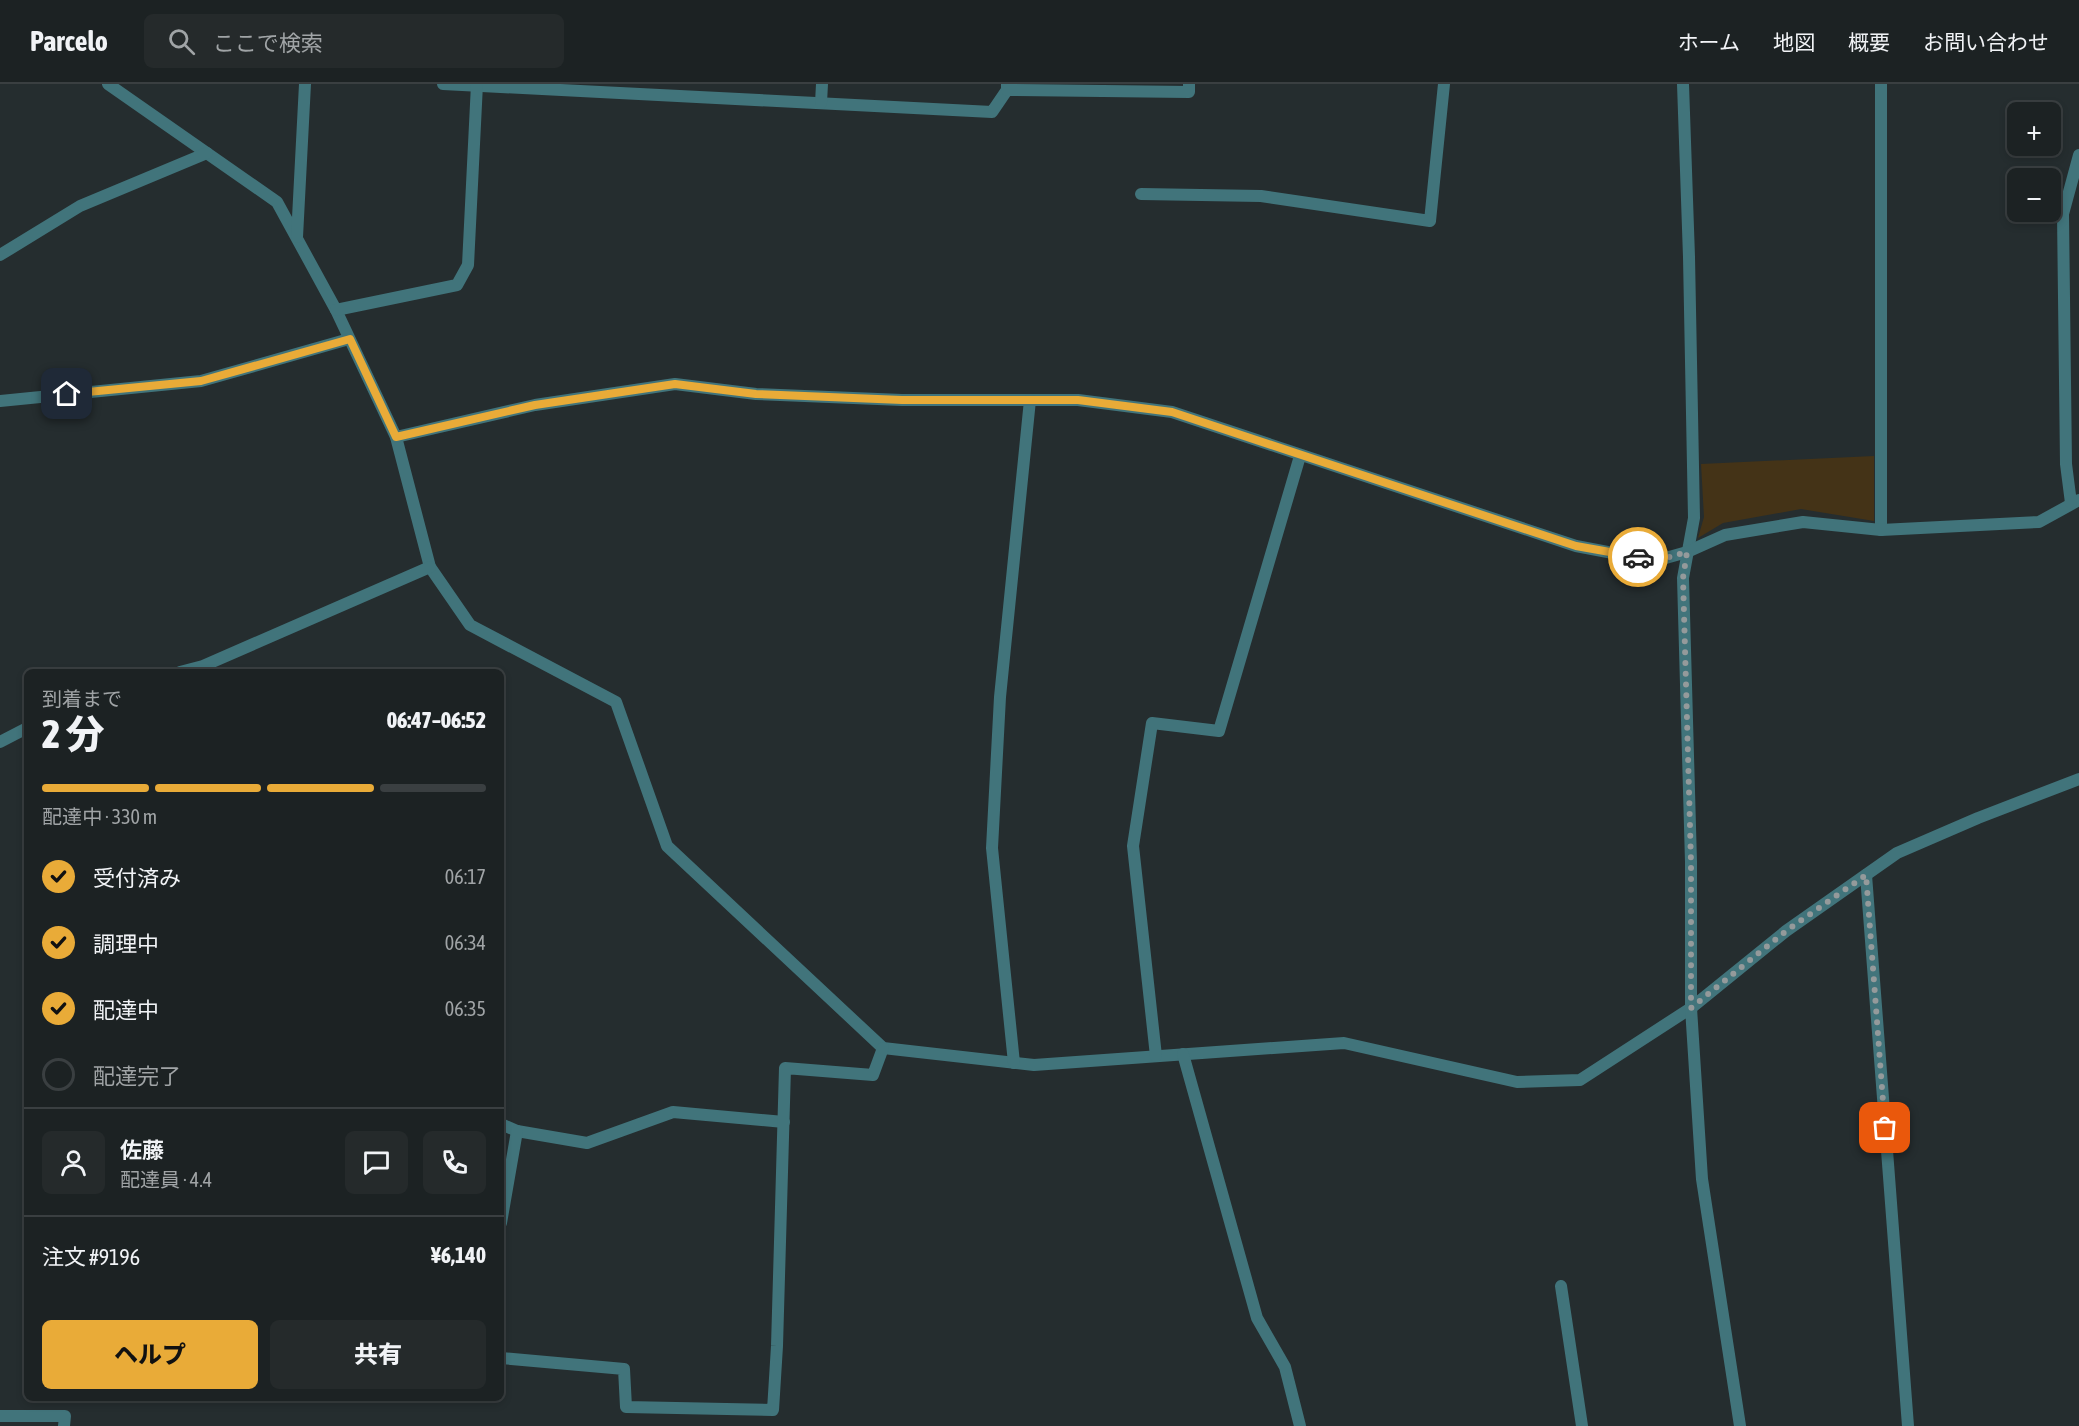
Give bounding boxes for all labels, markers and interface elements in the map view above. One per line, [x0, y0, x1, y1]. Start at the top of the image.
search box [144, 14, 564, 68]
text: Parcelo [30, 25, 108, 57]
icon: search [165, 25, 198, 58]
text: ここで検索 [213, 30, 323, 56]
text: ホーム [1678, 30, 1740, 54]
text: 地図 [1773, 30, 1815, 54]
text: 概要 [1848, 30, 1890, 54]
text: お問い合わせ [1923, 30, 2049, 54]
map controls [2007, 102, 2061, 222]
button: + [2007, 102, 2061, 156]
button: − [2007, 168, 2061, 222]
pin [41, 368, 92, 419]
icon: home [50, 377, 83, 410]
courier [1608, 527, 1668, 587]
icon: car [1622, 541, 1655, 574]
text: 到着まで [42, 687, 122, 710]
text: 06:47–06:52 [387, 707, 486, 733]
text: 2 分 [42, 712, 105, 756]
text: 配達中 · 330 m [42, 805, 157, 828]
icon: check [42, 860, 75, 893]
text: 受付済み [93, 865, 181, 891]
text: 06:17 [445, 865, 486, 888]
icon: check [42, 926, 75, 959]
text: 調理中 [93, 931, 159, 957]
text: 06:34 [445, 931, 486, 954]
icon: check [42, 992, 75, 1025]
text: 配達中 [93, 997, 159, 1023]
text: 06:35 [445, 997, 486, 1020]
text: 配達完了 [93, 1063, 181, 1089]
pin [1859, 1102, 1910, 1153]
icon: bag [1868, 1111, 1901, 1144]
button: person [42, 1131, 105, 1194]
button: chat [345, 1131, 408, 1194]
button: phone [423, 1131, 486, 1194]
text: 佐藤 [120, 1137, 164, 1163]
text: 配達員 · 4.4 [120, 1168, 212, 1191]
text: ¥6,140 [431, 1242, 486, 1268]
text: 注文 #9196 [42, 1244, 140, 1270]
button: ヘルプ [42, 1320, 258, 1389]
button: 共有 [270, 1320, 486, 1389]

